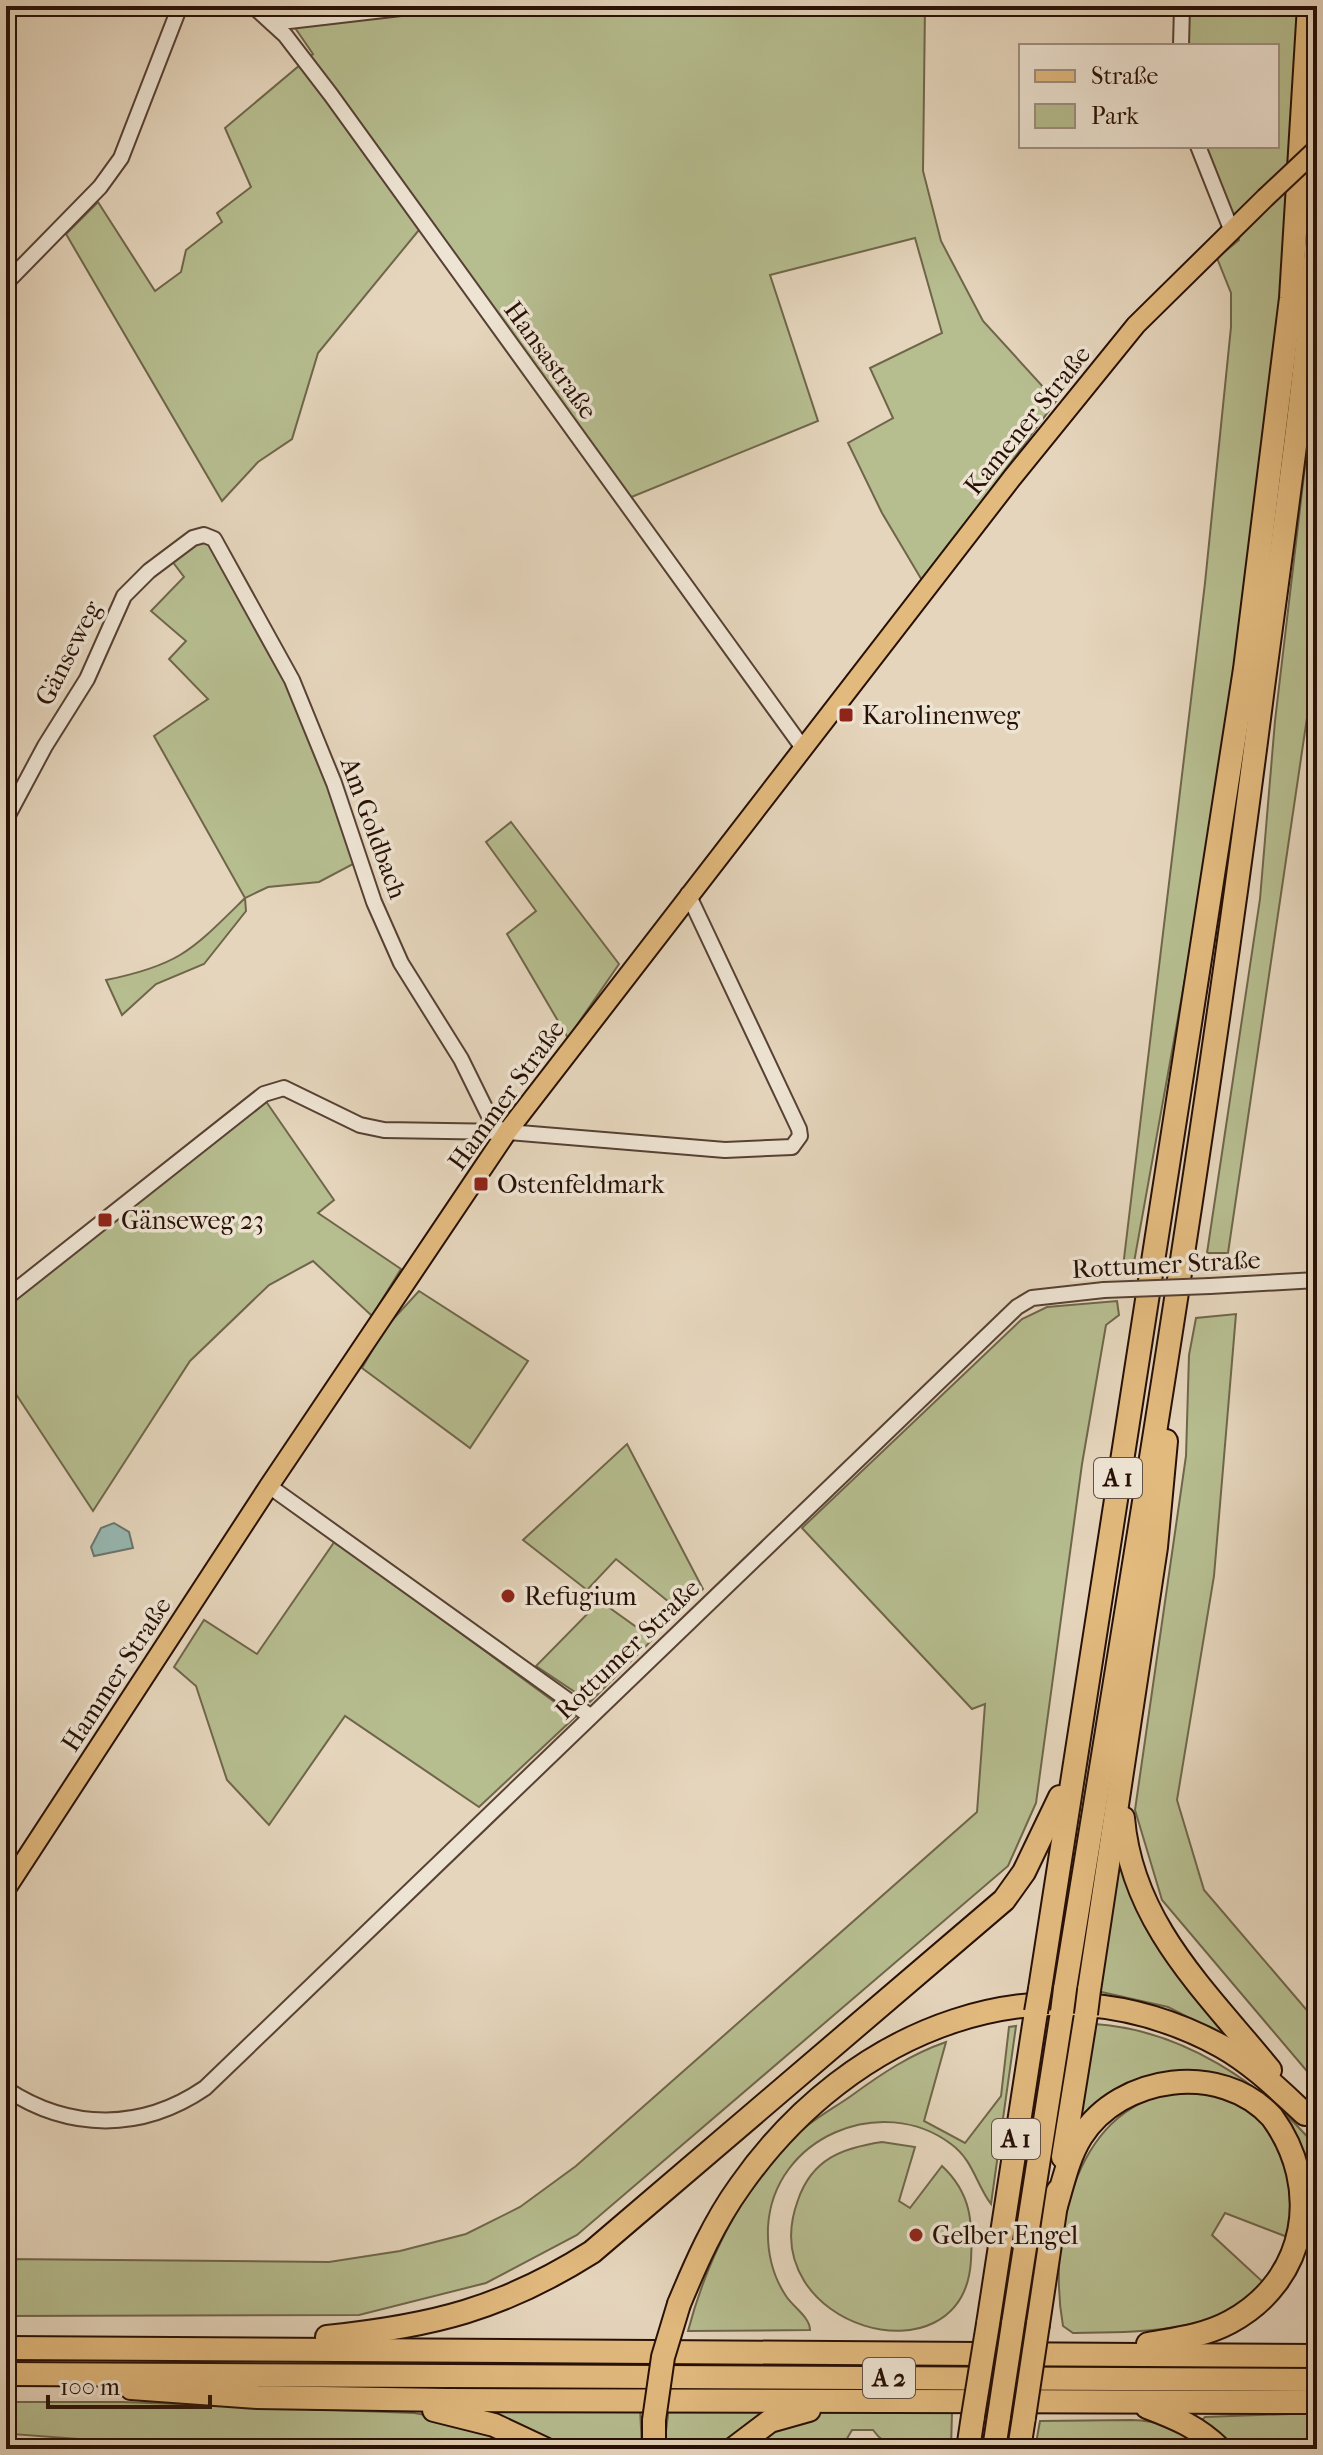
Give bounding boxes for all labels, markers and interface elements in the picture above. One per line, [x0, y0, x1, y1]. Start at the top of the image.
legend [1019, 44, 1279, 148]
text: Straße [1091, 62, 1158, 90]
text: Park [1091, 102, 1139, 130]
street label: Hansastraße [497, 295, 604, 425]
street label: Kamener Straße [958, 339, 1097, 501]
street label: Gänseweg [29, 595, 108, 711]
place label: Karolinenweg [862, 700, 1021, 731]
marker: Karolinenweg [837, 706, 855, 724]
street label: Am Goldbach [333, 752, 414, 903]
street label: Hammer Straße [442, 1014, 571, 1176]
place label: Ostenfeldmark [497, 1169, 665, 1200]
marker: Ostenfeldmark [472, 1175, 490, 1193]
place label: Gänseweg 23 [121, 1205, 264, 1236]
marker: Gänseweg 23 [96, 1211, 114, 1229]
street label: Rottumer Straße [1071, 1244, 1261, 1285]
road number: A 1 [1094, 1458, 1142, 1498]
street label: Rottumer Straße [549, 1573, 706, 1726]
place label: Refugium [524, 1581, 637, 1612]
marker: Refugium [499, 1587, 517, 1605]
street label: Hammer Straße [55, 1591, 178, 1757]
road number: A 1 [992, 2119, 1040, 2159]
place label: Gelber Engel [932, 2220, 1078, 2251]
marker: Gelber Engel [907, 2226, 925, 2244]
road number: A 2 [863, 2358, 915, 2398]
scale bar [48, 2359, 210, 2409]
text: 100 m [60, 2373, 120, 2401]

